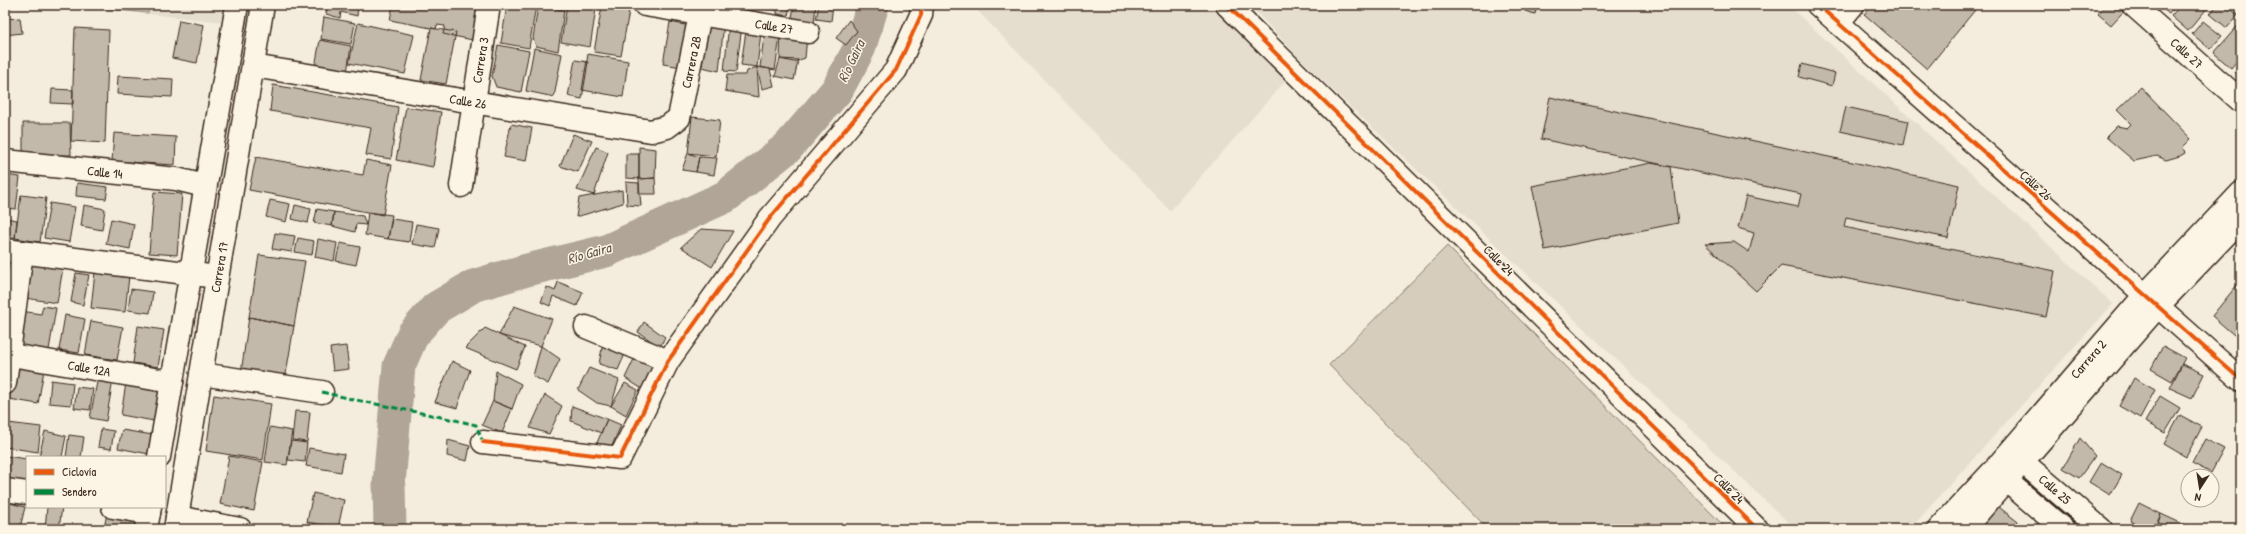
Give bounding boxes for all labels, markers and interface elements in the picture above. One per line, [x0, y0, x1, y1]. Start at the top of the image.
street label: Calle 27 [754, 14, 794, 38]
street label: Calle 27 [2167, 33, 2207, 73]
street label: Carrera 2B [677, 34, 705, 90]
water label: Río Gaira [833, 35, 869, 85]
street label: Carrera 3 [467, 36, 493, 84]
street label: Calle 26 [448, 89, 488, 113]
street label: Calle 14 [86, 161, 124, 183]
street label: Calle 26 [2016, 166, 2056, 204]
water label: Río Gaira [565, 237, 614, 268]
street label: Carrera 17 [206, 240, 232, 294]
street label: Calle 24 [1480, 241, 1519, 280]
street label: Carrera 2 [2066, 336, 2110, 382]
street label: Calle 12A [66, 355, 112, 381]
legend [26, 456, 166, 508]
text: Ciclovía [62, 463, 96, 480]
north arrow [2180, 468, 2220, 508]
street label: Calle 24 [1710, 469, 1749, 508]
street label: Calle 25 [2035, 470, 2075, 508]
text: Sendero [62, 483, 97, 500]
text: N [2193, 490, 2202, 505]

